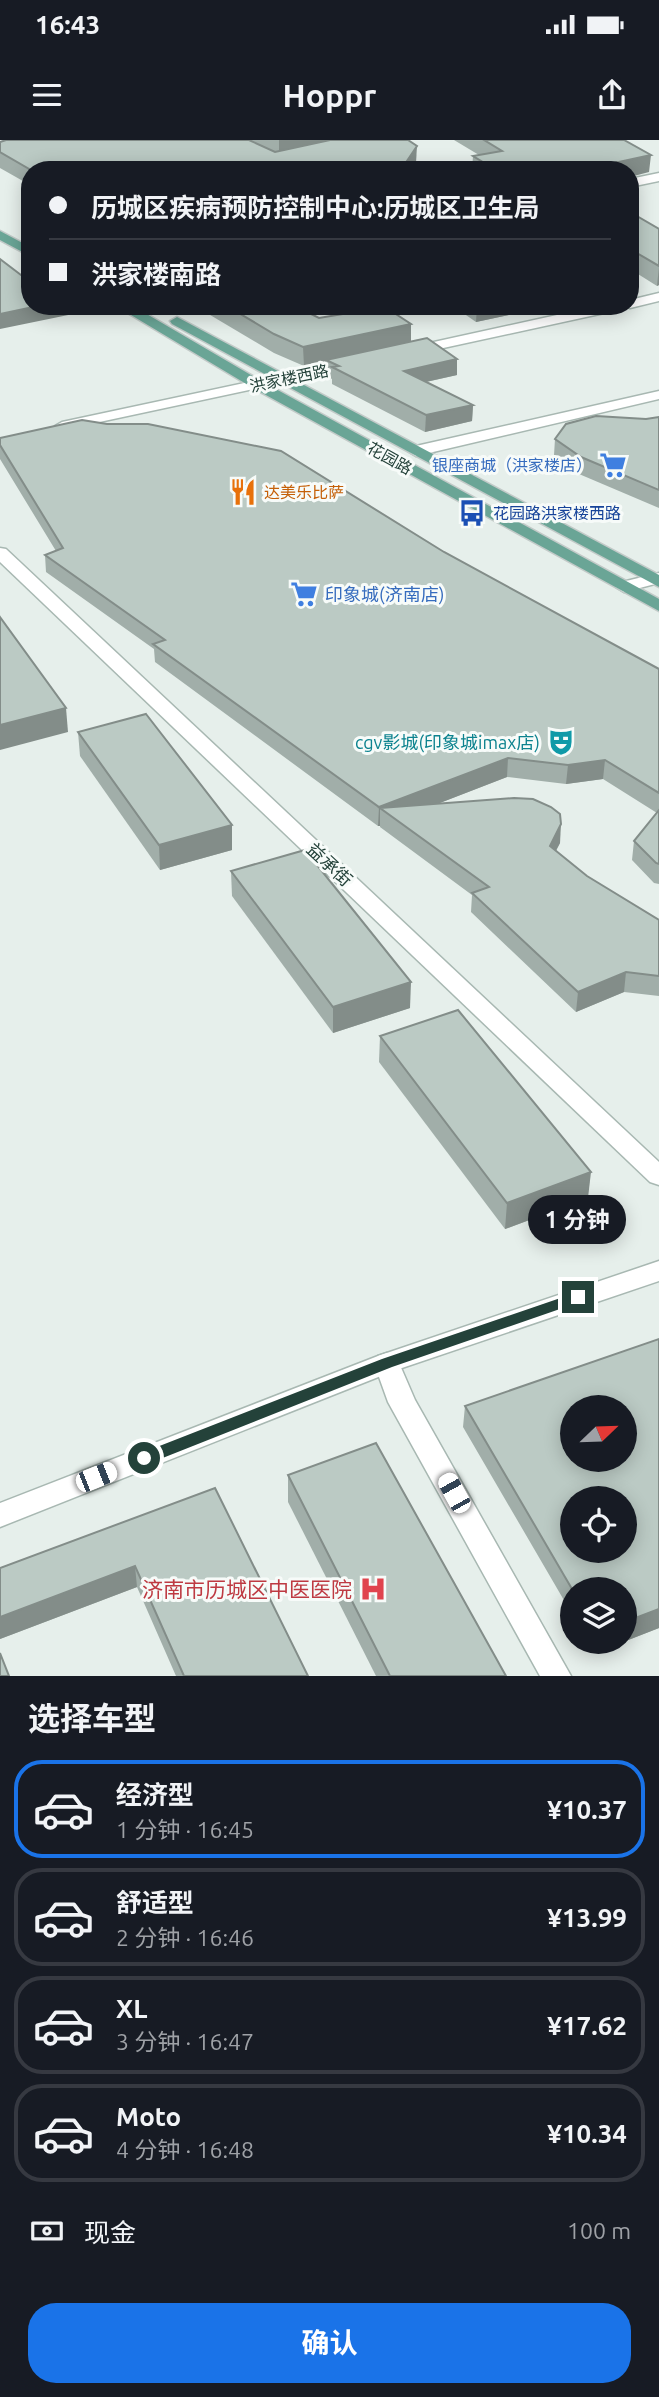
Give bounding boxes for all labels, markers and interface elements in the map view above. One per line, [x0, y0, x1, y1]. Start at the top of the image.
text: 16:43 [35, 10, 100, 39]
icon: menu [28, 76, 66, 114]
icon: share [593, 76, 631, 114]
text: Hoppr [283, 77, 376, 113]
text: 历城区疾病预防控制中心:历城区卫生局 [91, 193, 539, 222]
text: 洪家楼南路 [91, 260, 221, 289]
street label: 洪家楼西路 [248, 361, 330, 395]
street label: 花园路 [365, 438, 415, 478]
supermarket icon: 银座商城（洪家楼店） [598, 450, 628, 480]
place label: 银座商城（洪家楼店） [432, 456, 592, 474]
restaurant icon: 达美乐比萨 [228, 477, 258, 507]
place label: 达美乐比萨 [264, 483, 344, 501]
bus stop icon: 花园路洪家楼西路 [457, 498, 487, 528]
place label: 花园路洪家楼西路 [493, 504, 621, 522]
supermarket icon: 印象城(济南店) [289, 579, 319, 609]
place label: 印象城(济南店) [325, 584, 444, 605]
theatre icon: cgv影城(印象城imax店) [546, 727, 576, 757]
place label: cgv影城(印象城imax店) [355, 732, 540, 753]
street label: 益承街 [303, 838, 357, 890]
callout: 1 分钟 [529, 1196, 627, 1244]
text: 1 分钟 [545, 1207, 609, 1232]
route end [562, 1281, 594, 1313]
north arrow [560, 1395, 637, 1472]
map controls [560, 1395, 637, 1654]
route start [128, 1442, 160, 1474]
car [73, 1459, 120, 1495]
car [435, 1470, 474, 1516]
button: locate [560, 1486, 637, 1563]
hospital icon: 济南市历城区中医医院 [358, 1574, 388, 1604]
place label: 济南市历城区中医医院 [142, 1577, 352, 1601]
button: layers [560, 1577, 637, 1654]
text: 选择车型 [28, 1700, 156, 1736]
icon: car [32, 1778, 95, 1841]
text: 经济型 [116, 1780, 194, 1809]
text: ¥10.37 [547, 1795, 627, 1824]
text: 1 分钟 · 16:45 [116, 1817, 254, 1842]
icon: car [32, 1886, 95, 1949]
text: 舒适型 [116, 1888, 194, 1917]
text: ¥13.99 [547, 1903, 627, 1932]
text: 2 分钟 · 16:46 [116, 1925, 254, 1950]
icon: car [32, 1994, 95, 2057]
text: XL [116, 1994, 147, 2023]
text: ¥17.62 [547, 2011, 627, 2040]
text: 3 分钟 · 16:47 [116, 2029, 254, 2054]
icon: car [32, 2102, 95, 2165]
text: Moto [116, 2102, 181, 2131]
text: ¥10.34 [547, 2119, 627, 2148]
text: 4 分钟 · 16:48 [116, 2137, 254, 2162]
icon: cash [28, 2212, 66, 2250]
text: 现金 [84, 2218, 136, 2247]
text: 100 m [567, 2218, 631, 2243]
button: 确认 [28, 2303, 631, 2383]

